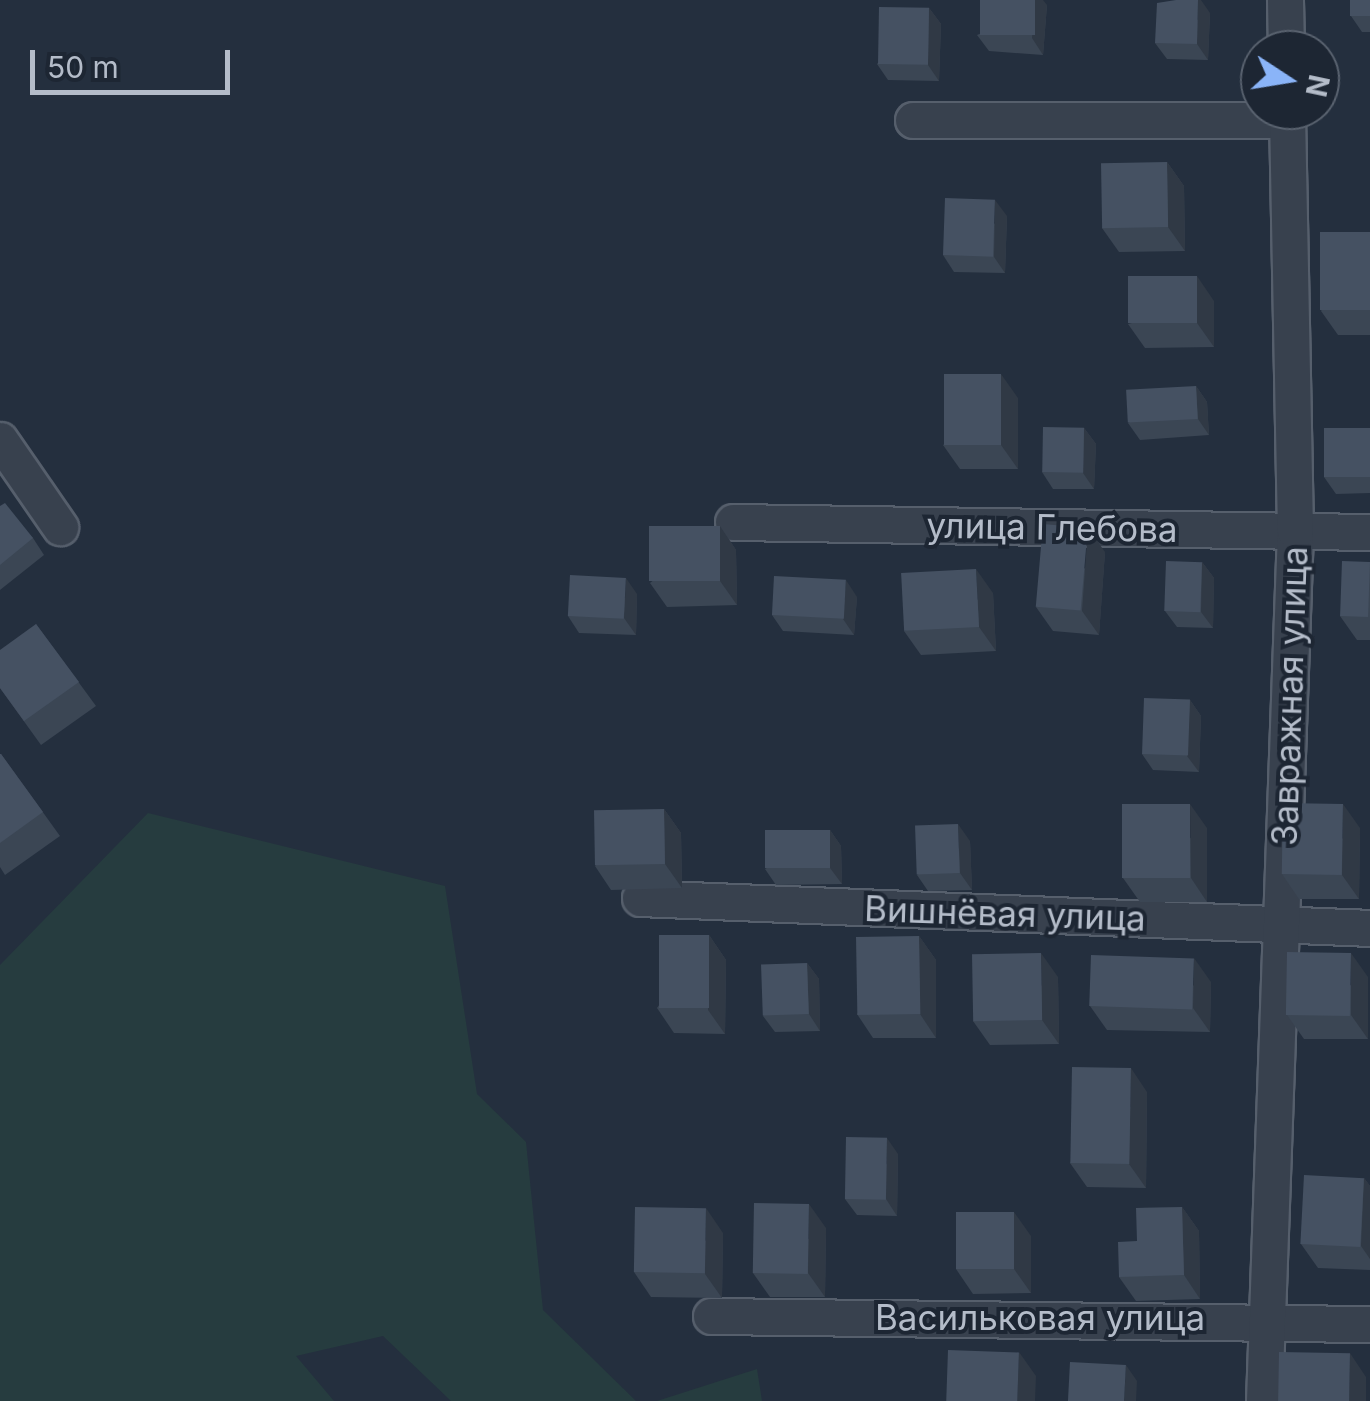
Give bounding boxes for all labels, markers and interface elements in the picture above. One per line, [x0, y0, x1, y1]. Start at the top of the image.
scale bar [35, 30, 235, 92]
north arrow [1240, 30, 1340, 130]
text: 50 m [47, 49, 119, 85]
text: N [1299, 72, 1336, 100]
street label: улица Глебова [926, 504, 1178, 550]
street label: Завражная улица [1263, 545, 1315, 847]
street label: Вишнёвая улица [864, 887, 1146, 939]
street label: Васильковая улица [875, 1296, 1205, 1338]

